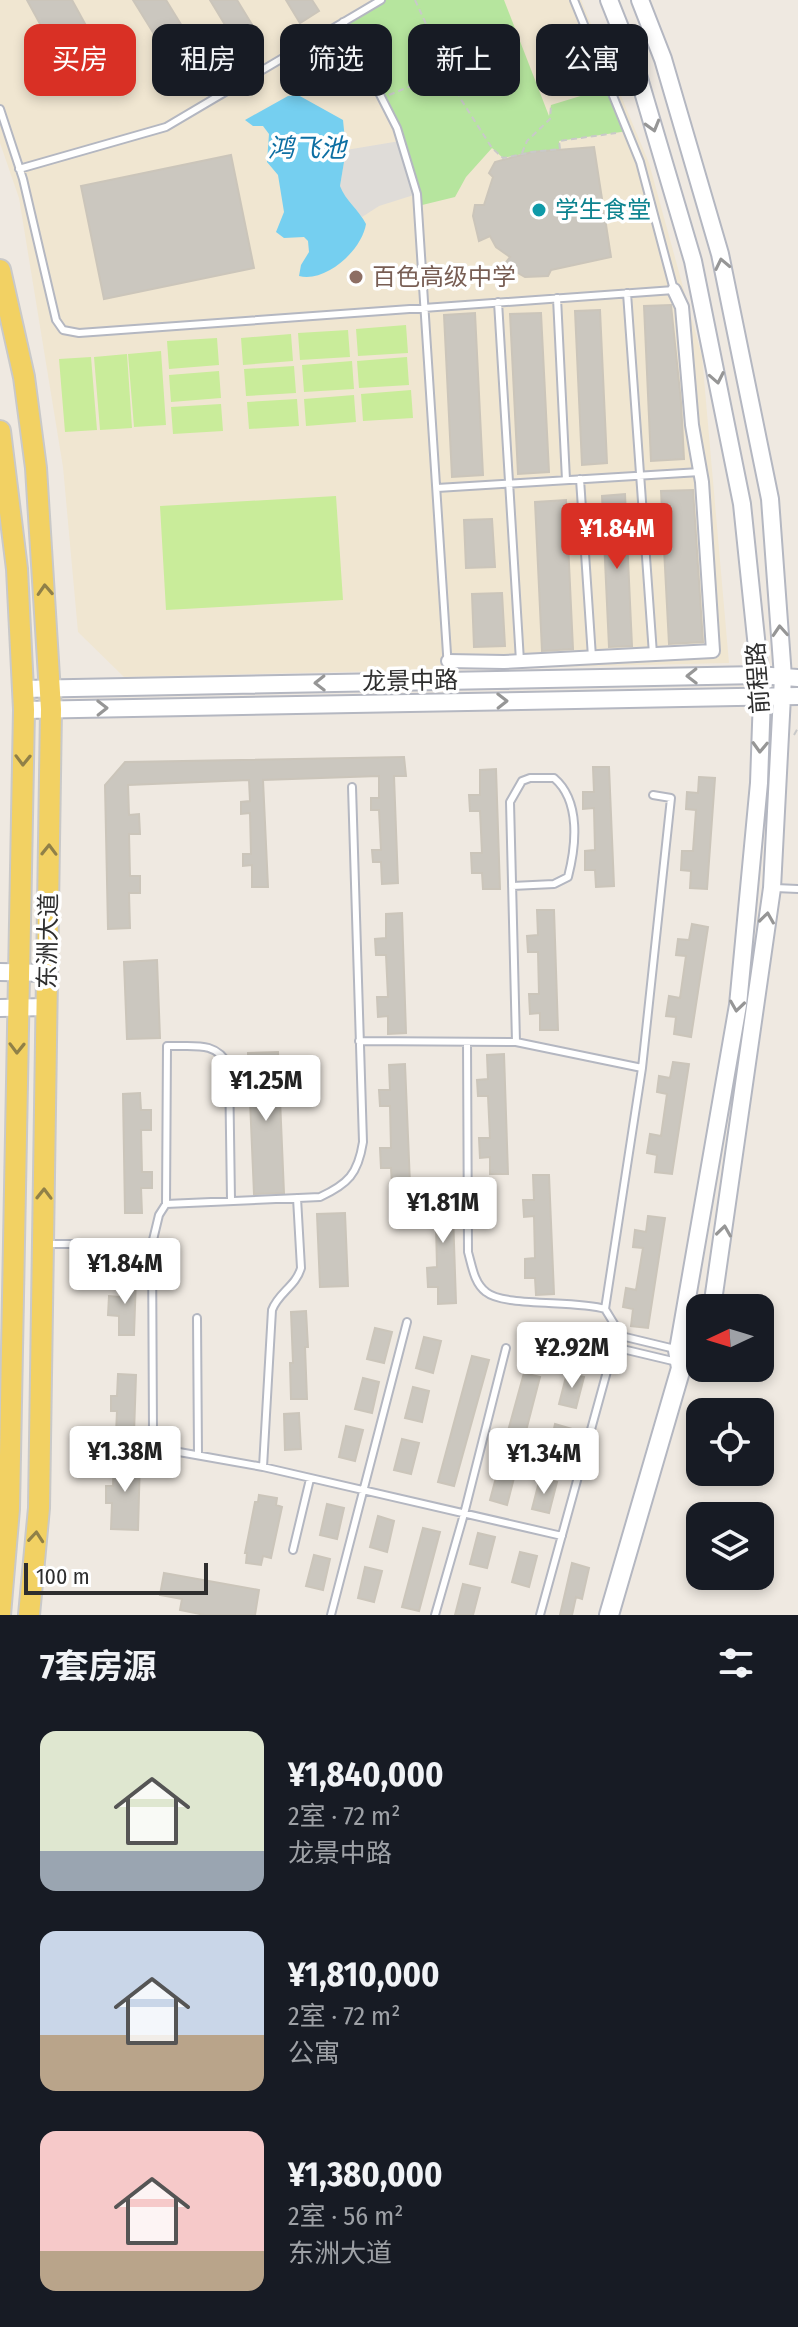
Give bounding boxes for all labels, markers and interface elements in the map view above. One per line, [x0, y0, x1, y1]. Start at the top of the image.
chip: 买房 [24, 24, 136, 96]
chip: 租房 [152, 24, 264, 96]
chip: 筛选 [280, 24, 392, 96]
chip: 新上 [408, 24, 520, 96]
chip: 公寓 [536, 24, 648, 96]
one-way arrow [644, 119, 660, 133]
water label: 鸿飞池 [268, 133, 349, 164]
place label: 学生食堂 [555, 196, 651, 224]
marker: 学生食堂 [530, 201, 548, 219]
one-way arrow [714, 258, 731, 271]
place label: 百色高级中学 [372, 263, 516, 291]
marker: 百色高级中学 [347, 268, 365, 286]
one-way arrow [707, 372, 724, 385]
pin: ¥1.84M [552, 503, 682, 571]
text: ¥1.84M [579, 513, 655, 544]
one-way arrow [37, 583, 54, 596]
one-way arrow [772, 624, 789, 637]
street label: 前程路 [742, 641, 774, 715]
street label: 龙景中路 [362, 666, 458, 696]
one-way arrow [685, 667, 698, 685]
one-way arrow [313, 674, 326, 692]
one-way arrow [496, 692, 509, 710]
one-way arrow [96, 699, 109, 717]
one-way arrow [752, 741, 769, 754]
one-way arrow [14, 754, 32, 767]
one-way arrow [40, 843, 58, 856]
street label: 东洲大道 [33, 893, 63, 989]
one-way arrow [758, 911, 775, 925]
one-way arrow [729, 999, 746, 1012]
one-way arrow [9, 1042, 26, 1055]
pin: ¥1.25M [201, 1055, 331, 1123]
text: ¥1.25M [229, 1065, 303, 1096]
pin: ¥1.81M [378, 1177, 508, 1245]
one-way arrow [35, 1187, 53, 1200]
text: ¥1.81M [407, 1187, 479, 1218]
one-way arrow [715, 1224, 732, 1238]
pin: ¥1.84M [60, 1238, 190, 1306]
text: ¥1.84M [87, 1248, 163, 1279]
north arrow [686, 1294, 774, 1382]
map controls [686, 1294, 774, 1590]
pin: ¥2.92M [507, 1322, 637, 1390]
text: ¥2.92M [535, 1332, 609, 1363]
button: locate [686, 1398, 774, 1486]
pin: ¥1.38M [60, 1426, 190, 1494]
pin: ¥1.34M [479, 1428, 609, 1496]
text: ¥1.38M [88, 1436, 162, 1467]
text: ¥1.34M [507, 1438, 581, 1469]
button: layers [686, 1502, 774, 1590]
one-way arrow [27, 1530, 44, 1543]
scale bar [24, 1559, 208, 1595]
text: 100 m [36, 1563, 90, 1590]
icon: filters [714, 1641, 758, 1685]
text: 7套房源 [40, 1646, 156, 1687]
text: ¥1,840,000 [288, 1754, 444, 1795]
icon: home [104, 1763, 200, 1859]
text: 2室 · 72 m² [288, 1801, 400, 1832]
text: 龙景中路 [288, 1838, 392, 1869]
text: ¥1,810,000 [288, 1954, 440, 1995]
icon: home [104, 1963, 200, 2059]
text: 2室 · 72 m² [288, 2001, 400, 2032]
text: 公寓 [288, 2038, 340, 2069]
text: ¥1,380,000 [288, 2154, 443, 2195]
icon: home [104, 2163, 200, 2259]
text: 2室 · 56 m² [288, 2201, 403, 2232]
text: 东洲大道 [288, 2238, 392, 2269]

